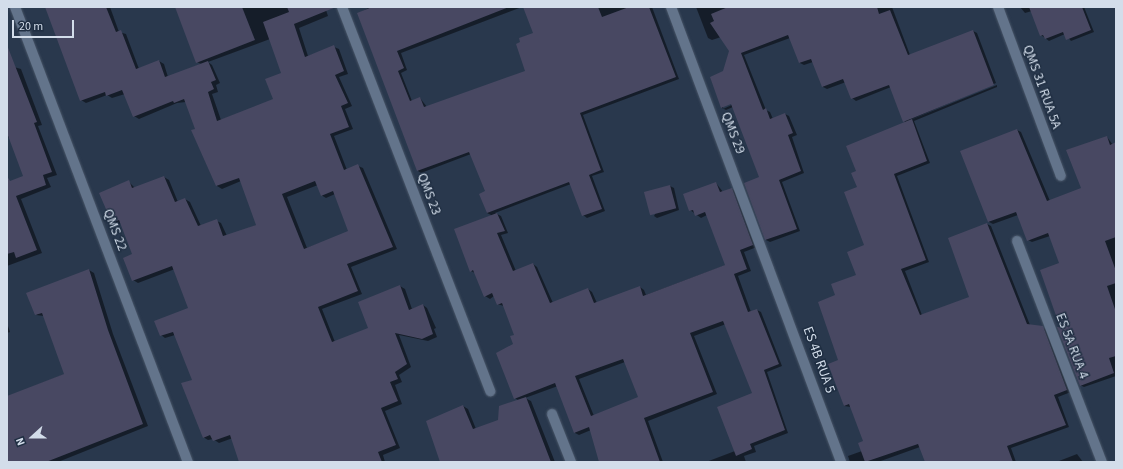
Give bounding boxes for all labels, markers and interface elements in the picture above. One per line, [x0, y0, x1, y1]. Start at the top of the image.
scale bar [14, 12, 76, 38]
text: 20 m [19, 18, 43, 35]
street label: QMS 31 RUA 5A [1019, 43, 1065, 131]
street label: QMS 29 [717, 110, 749, 156]
street label: QMS 23 [413, 171, 445, 217]
street label: QMS 22 [99, 207, 131, 253]
street label: ES 5A RUA 4 [1052, 311, 1092, 381]
street label: ES 4B RUA 5 [799, 324, 839, 396]
north arrow [12, 417, 52, 457]
text: N [12, 435, 29, 448]

